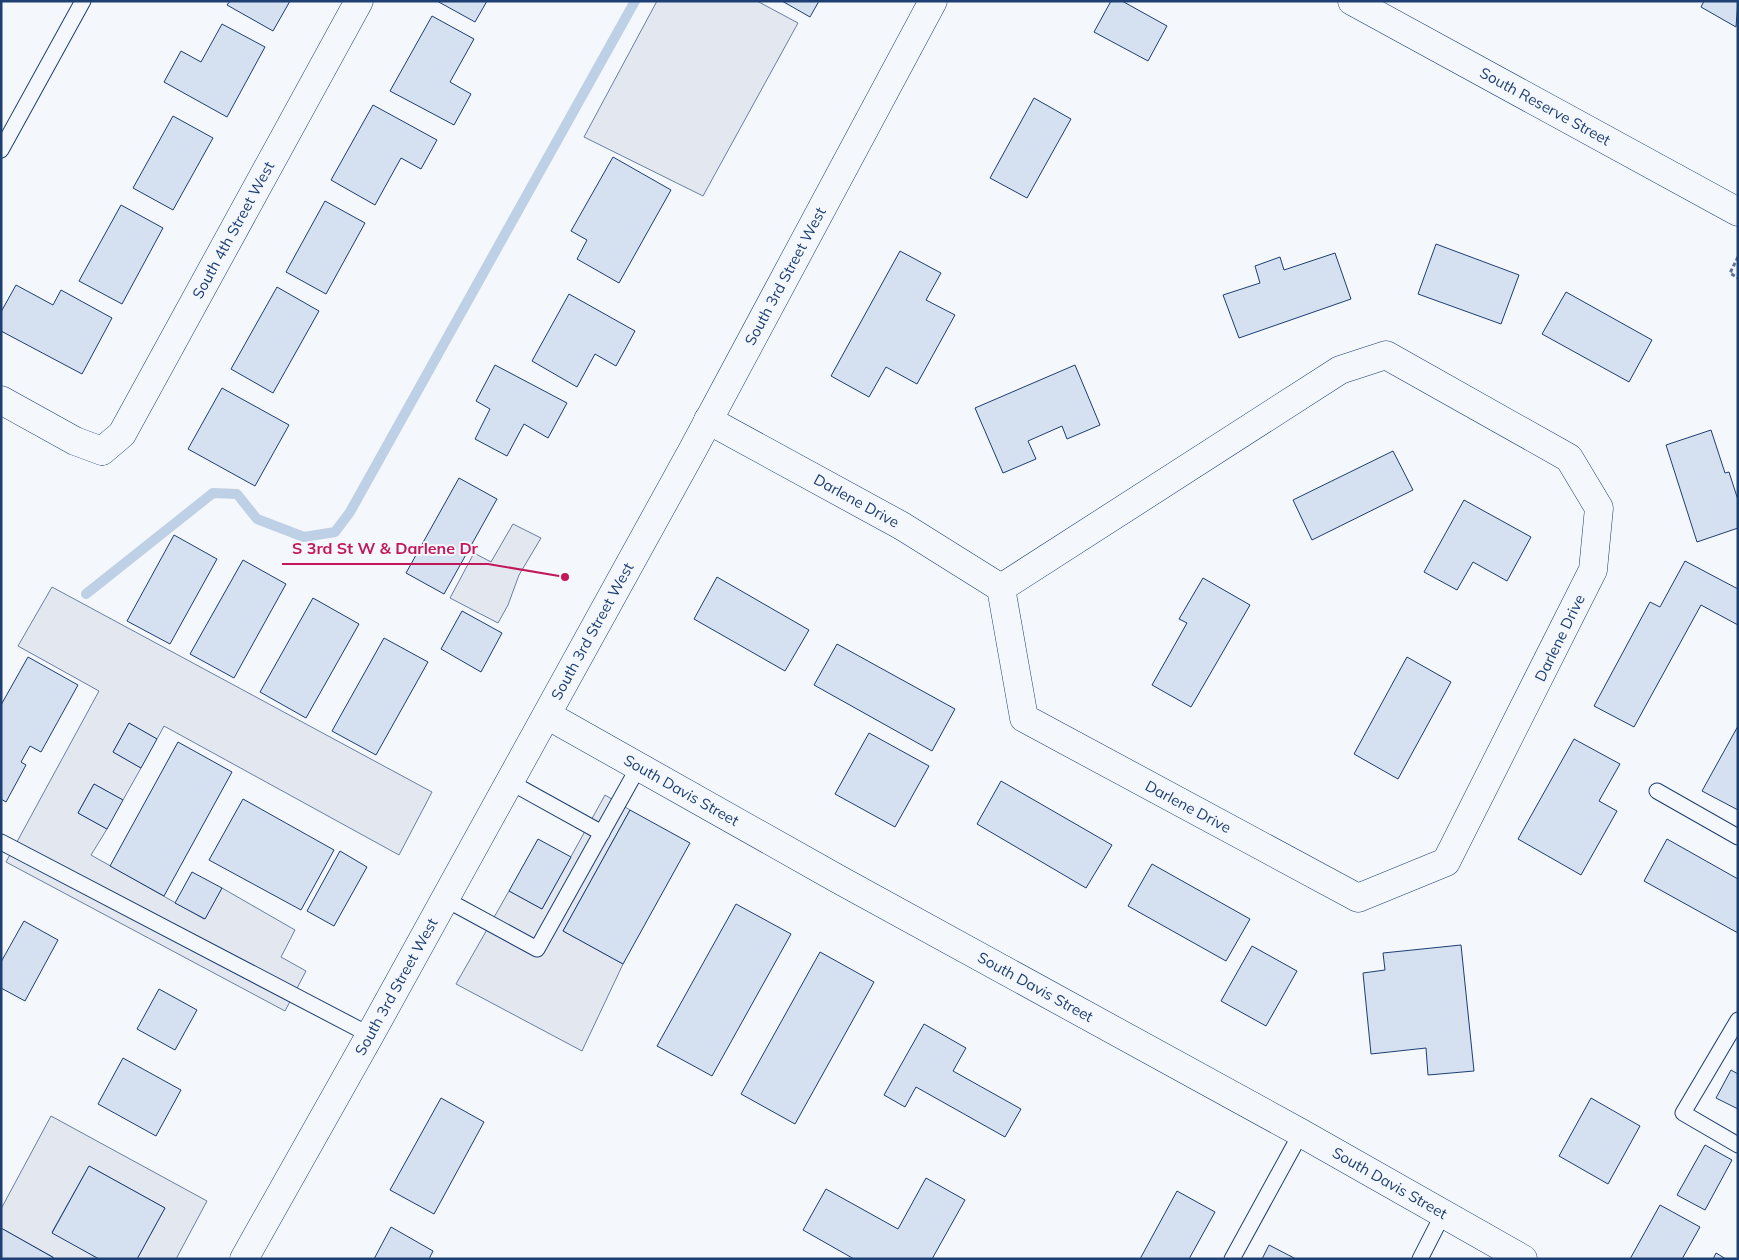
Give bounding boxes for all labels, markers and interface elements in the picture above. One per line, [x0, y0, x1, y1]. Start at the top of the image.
street label: South Reserve Street [1477, 63, 1614, 149]
street label: South 4th Street West [188, 158, 278, 302]
street label: South 3rd Street West [740, 204, 830, 348]
street label: Darlene Drive [810, 470, 903, 532]
callout: S 3rd St W & Darlene Dr [282, 533, 488, 564]
text: S 3rd St W & Darlene Dr [292, 538, 479, 558]
street label: South 3rd Street West [547, 559, 638, 703]
street label: Darlene Drive [1530, 591, 1589, 684]
street label: South Davis Street [620, 750, 742, 830]
street label: Darlene Drive [1142, 776, 1234, 837]
street label: South 3rd Street West [350, 915, 442, 1059]
street label: South Davis Street [974, 947, 1097, 1026]
street label: South Davis Street [1329, 1143, 1451, 1223]

